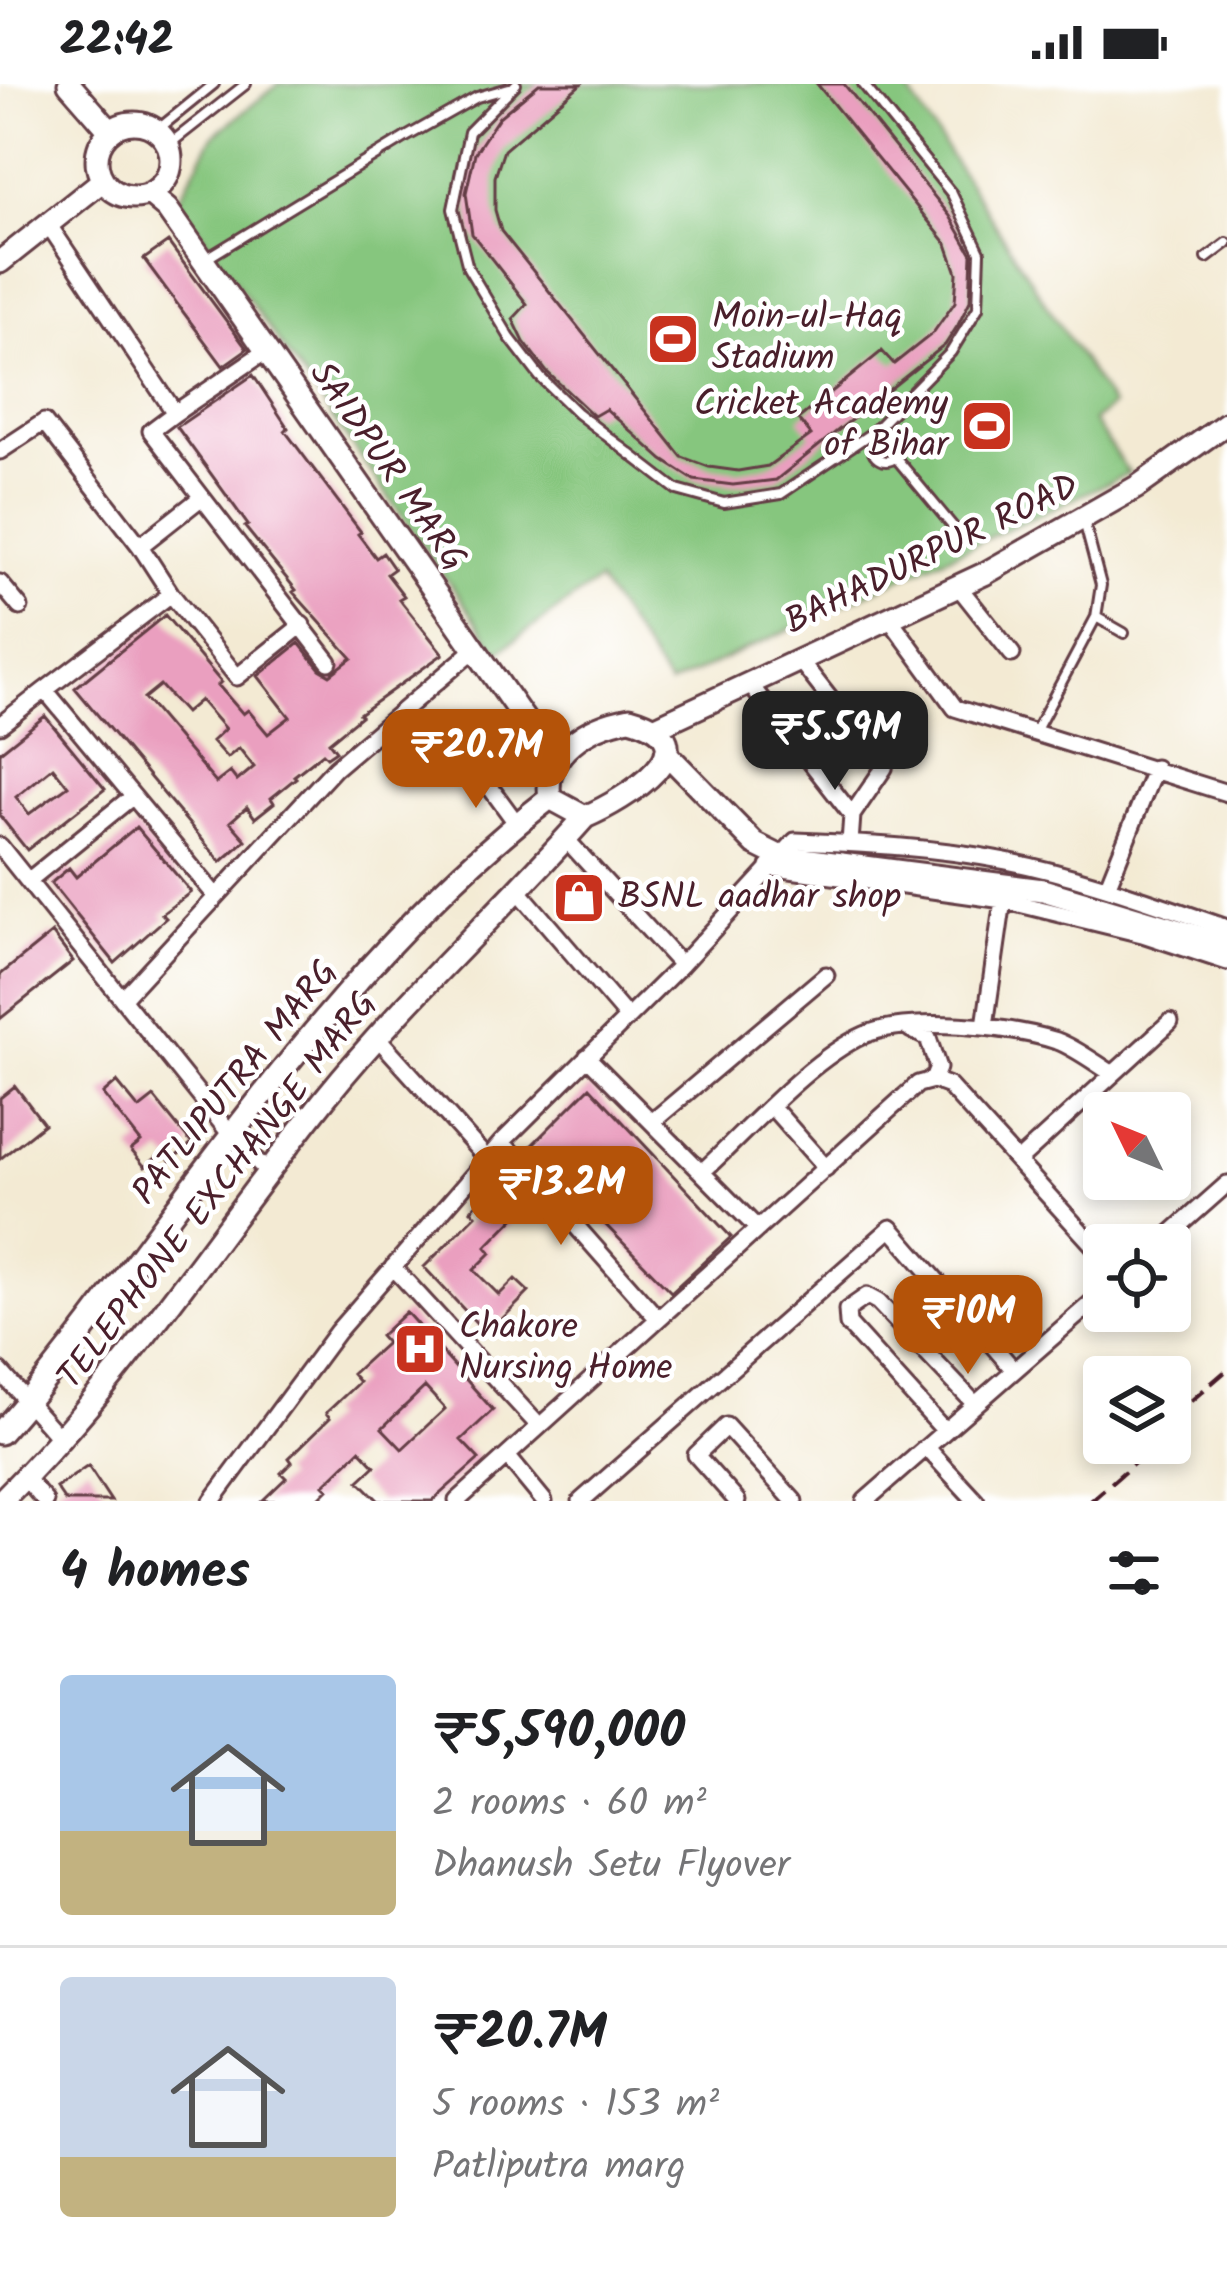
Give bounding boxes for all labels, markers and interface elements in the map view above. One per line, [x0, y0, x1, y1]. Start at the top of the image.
text: 22:42 [60, 6, 174, 78]
place label: Moin-ul-Haq Stadium [712, 290, 902, 388]
sports icon: Moin-ul-Haq Stadium [645, 311, 701, 367]
street label: SAIDPUR MARG [293, 350, 481, 584]
place label: Cricket Academy of Bihar [694, 377, 950, 475]
sports icon: Cricket Academy of Bihar [959, 398, 1015, 454]
street label: BAHADURPUR ROAD [775, 459, 1089, 651]
pin: ₹5.59M [737, 691, 933, 793]
text: ₹5.59M [769, 699, 901, 761]
pin: ₹20.7M [378, 709, 574, 811]
text: ₹20.7M [409, 717, 543, 779]
shop icon: BSNL aadhar shop [551, 870, 607, 926]
place label: BSNL aadhar shop [618, 870, 901, 927]
street label: PATLIPUTRA MARG [119, 948, 353, 1218]
street label: TELEPHONE EXCHANGE MARG [44, 979, 392, 1403]
north arrow [1083, 1092, 1191, 1200]
map controls [1083, 1092, 1191, 1464]
pin: ₹13.2M [463, 1146, 659, 1248]
text: ₹13.2M [497, 1154, 625, 1216]
button: locate [1083, 1224, 1191, 1332]
pin: ₹10M [897, 1275, 1039, 1377]
text: ₹10M [920, 1283, 1016, 1345]
place label: Chakore Nursing Home [459, 1300, 673, 1398]
hospital icon: Chakore Nursing Home [392, 1321, 448, 1377]
button: layers [1083, 1356, 1191, 1464]
text: 4 homes [60, 1533, 250, 1614]
icon: filters [1101, 1540, 1167, 1606]
text: ₹5,590,000 [432, 1693, 685, 1774]
icon: home [156, 1723, 300, 1867]
text: 2 rooms · 60 m² [432, 1774, 707, 1836]
text: Dhanush Setu Flyover [432, 1836, 790, 1898]
text: ₹20.7M [432, 1994, 607, 2075]
icon: home [156, 2025, 300, 2169]
text: 5 rooms · 153 m² [432, 2075, 719, 2137]
text: Patliputra marg [432, 2137, 686, 2199]

